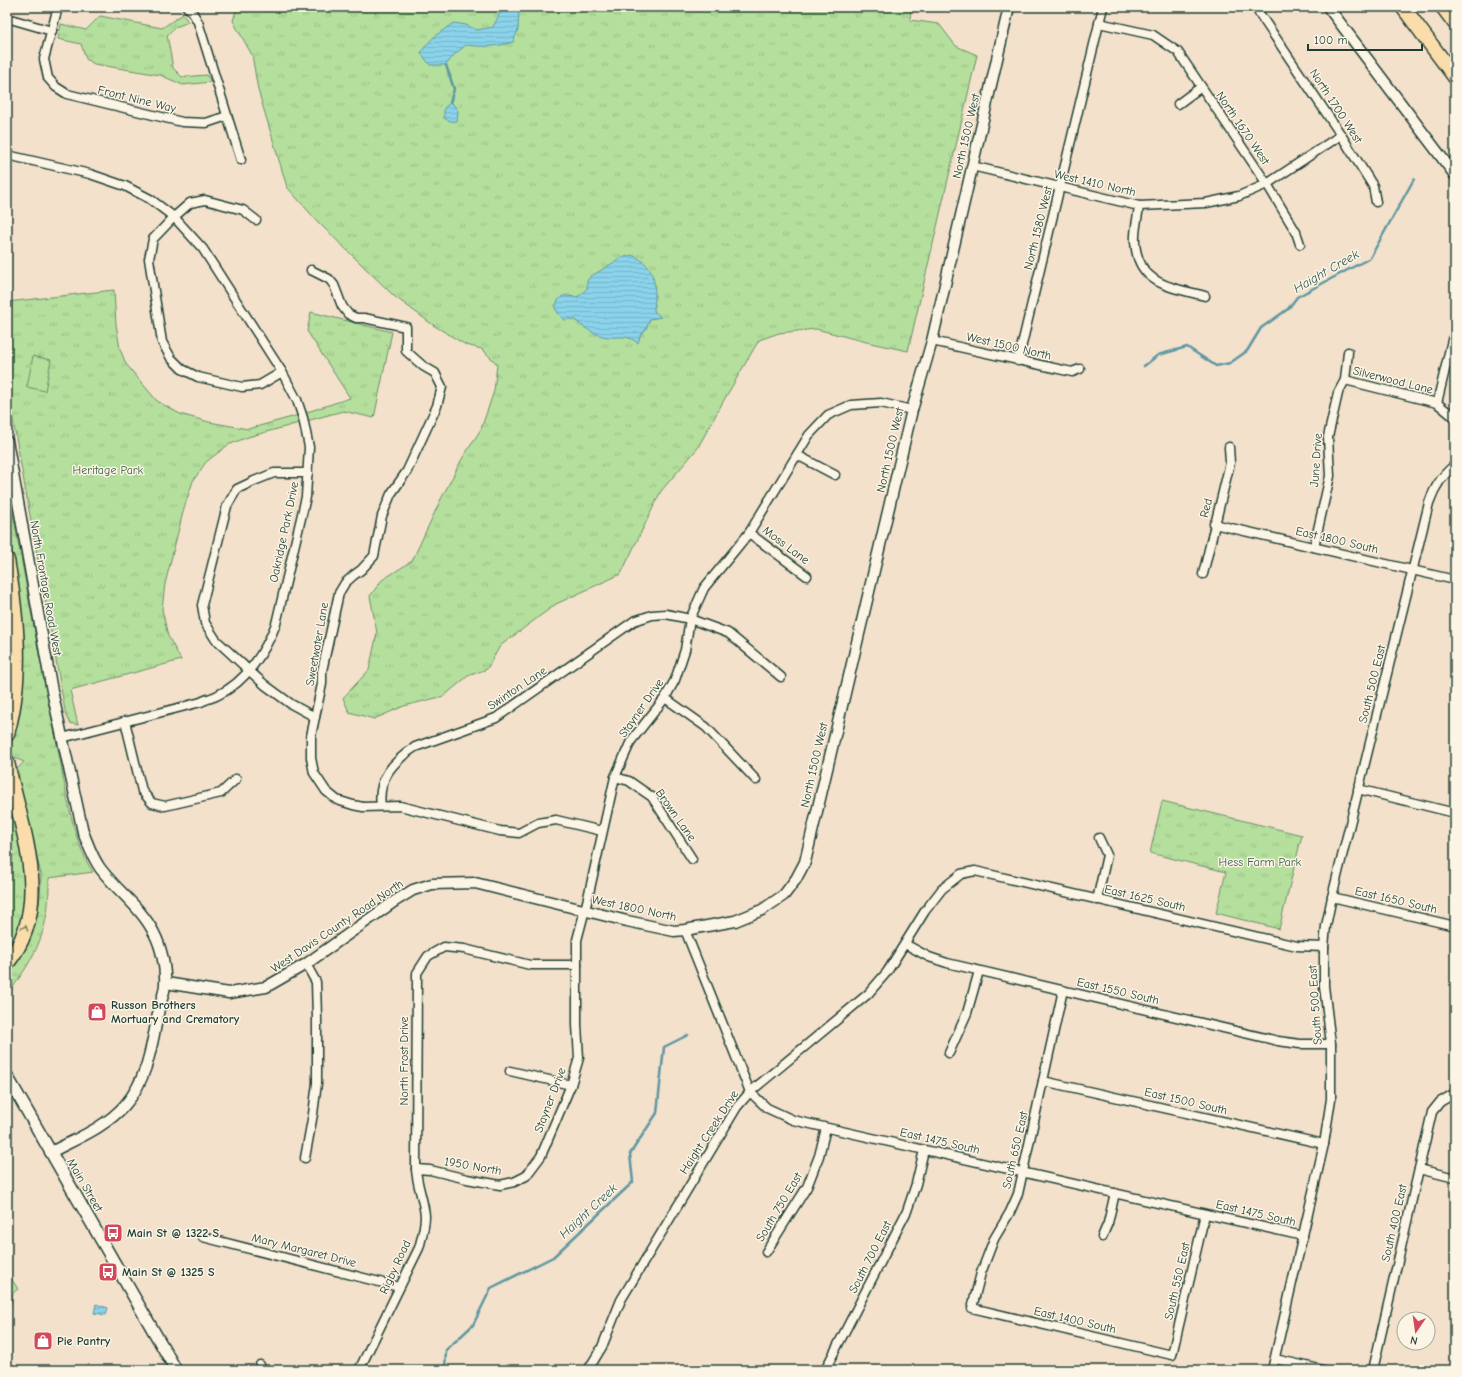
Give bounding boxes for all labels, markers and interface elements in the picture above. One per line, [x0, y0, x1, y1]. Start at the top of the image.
scale bar [1308, 26, 1422, 52]
text: 100 m [1314, 33, 1347, 47]
street label: North 1700 West [1307, 66, 1366, 146]
street label: Front Nine Way [96, 82, 178, 116]
street label: North 1670 West [1213, 89, 1273, 168]
street label: North 1500 West [949, 92, 983, 180]
street label: West 1410 North [1053, 167, 1137, 199]
street label: North 1580 West [1021, 184, 1055, 271]
water label: Haight Creek [1291, 246, 1362, 296]
street label: West 1500 North [965, 329, 1053, 363]
street label: Silverwood Lane [1351, 363, 1435, 397]
street label: North 1500 West [873, 406, 907, 494]
street label: June Drive [1307, 433, 1325, 487]
park label: Heritage Park [73, 463, 144, 477]
street label: Oakridge Park Drive [266, 480, 302, 584]
street label: Red [1197, 497, 1215, 519]
street label: North Frontage Road West [27, 519, 65, 657]
street label: Moss Lane [760, 523, 812, 567]
street label: East 1800 South [1294, 524, 1380, 556]
street label: Sweetwater Lane [303, 601, 331, 687]
street label: South 500 East [1356, 643, 1389, 724]
street label: Swinton Lane [485, 663, 549, 713]
street label: Stayner Drive [616, 676, 666, 740]
street label: North 1500 West [797, 721, 831, 809]
street label: Brown Lane [653, 786, 699, 844]
park label: Hess Farm Park [1219, 855, 1302, 869]
street label: West Davis County Road North [268, 876, 406, 976]
street label: East 1625 South [1103, 882, 1187, 914]
street label: East 1650 South [1354, 884, 1438, 916]
street label: West 1800 North [590, 892, 678, 924]
one-way arrow [20, 925, 29, 932]
street label: South 500 East [1305, 964, 1325, 1045]
street label: East 1550 South [1076, 975, 1160, 1007]
place label: Russon Brothers Mortuary and Crematory [111, 998, 240, 1026]
shop icon: Russon Brothers Mortuary and Crematory [86, 1001, 108, 1023]
street label: North Frost Drive [397, 1017, 411, 1105]
street label: Stayner Drive [531, 1066, 569, 1134]
street label: East 1500 South [1143, 1085, 1229, 1117]
street label: Haight Creek Drive [677, 1087, 741, 1177]
street label: South 650 East [999, 1109, 1031, 1190]
street label: East 1475 South [899, 1125, 981, 1157]
street label: 1950 North [443, 1154, 503, 1178]
street label: Main Street [64, 1156, 106, 1215]
street label: South 750 East [753, 1169, 805, 1244]
water label: Haight Creek [556, 1180, 620, 1241]
street label: South 400 East [1378, 1182, 1410, 1263]
street label: East 1475 South [1215, 1197, 1297, 1229]
street label: South 700 East [846, 1218, 894, 1295]
bus stop icon: Main St @ 1322 S [102, 1222, 124, 1244]
place label: Main St @ 1322 S [127, 1226, 220, 1240]
street label: Mary Margaret Drive [250, 1230, 358, 1270]
street label: Rigby Road [376, 1238, 414, 1296]
street label: South 550 East [1161, 1240, 1193, 1321]
bus stop icon: Main St @ 1325 S [97, 1261, 119, 1283]
place label: Main St @ 1325 S [122, 1265, 215, 1279]
street label: East 1400 South [1033, 1304, 1117, 1336]
north arrow [1396, 1311, 1436, 1351]
shop icon: Pie Pantry [32, 1330, 54, 1352]
text: N [1409, 1333, 1419, 1347]
place label: Pie Pantry [57, 1334, 111, 1348]

